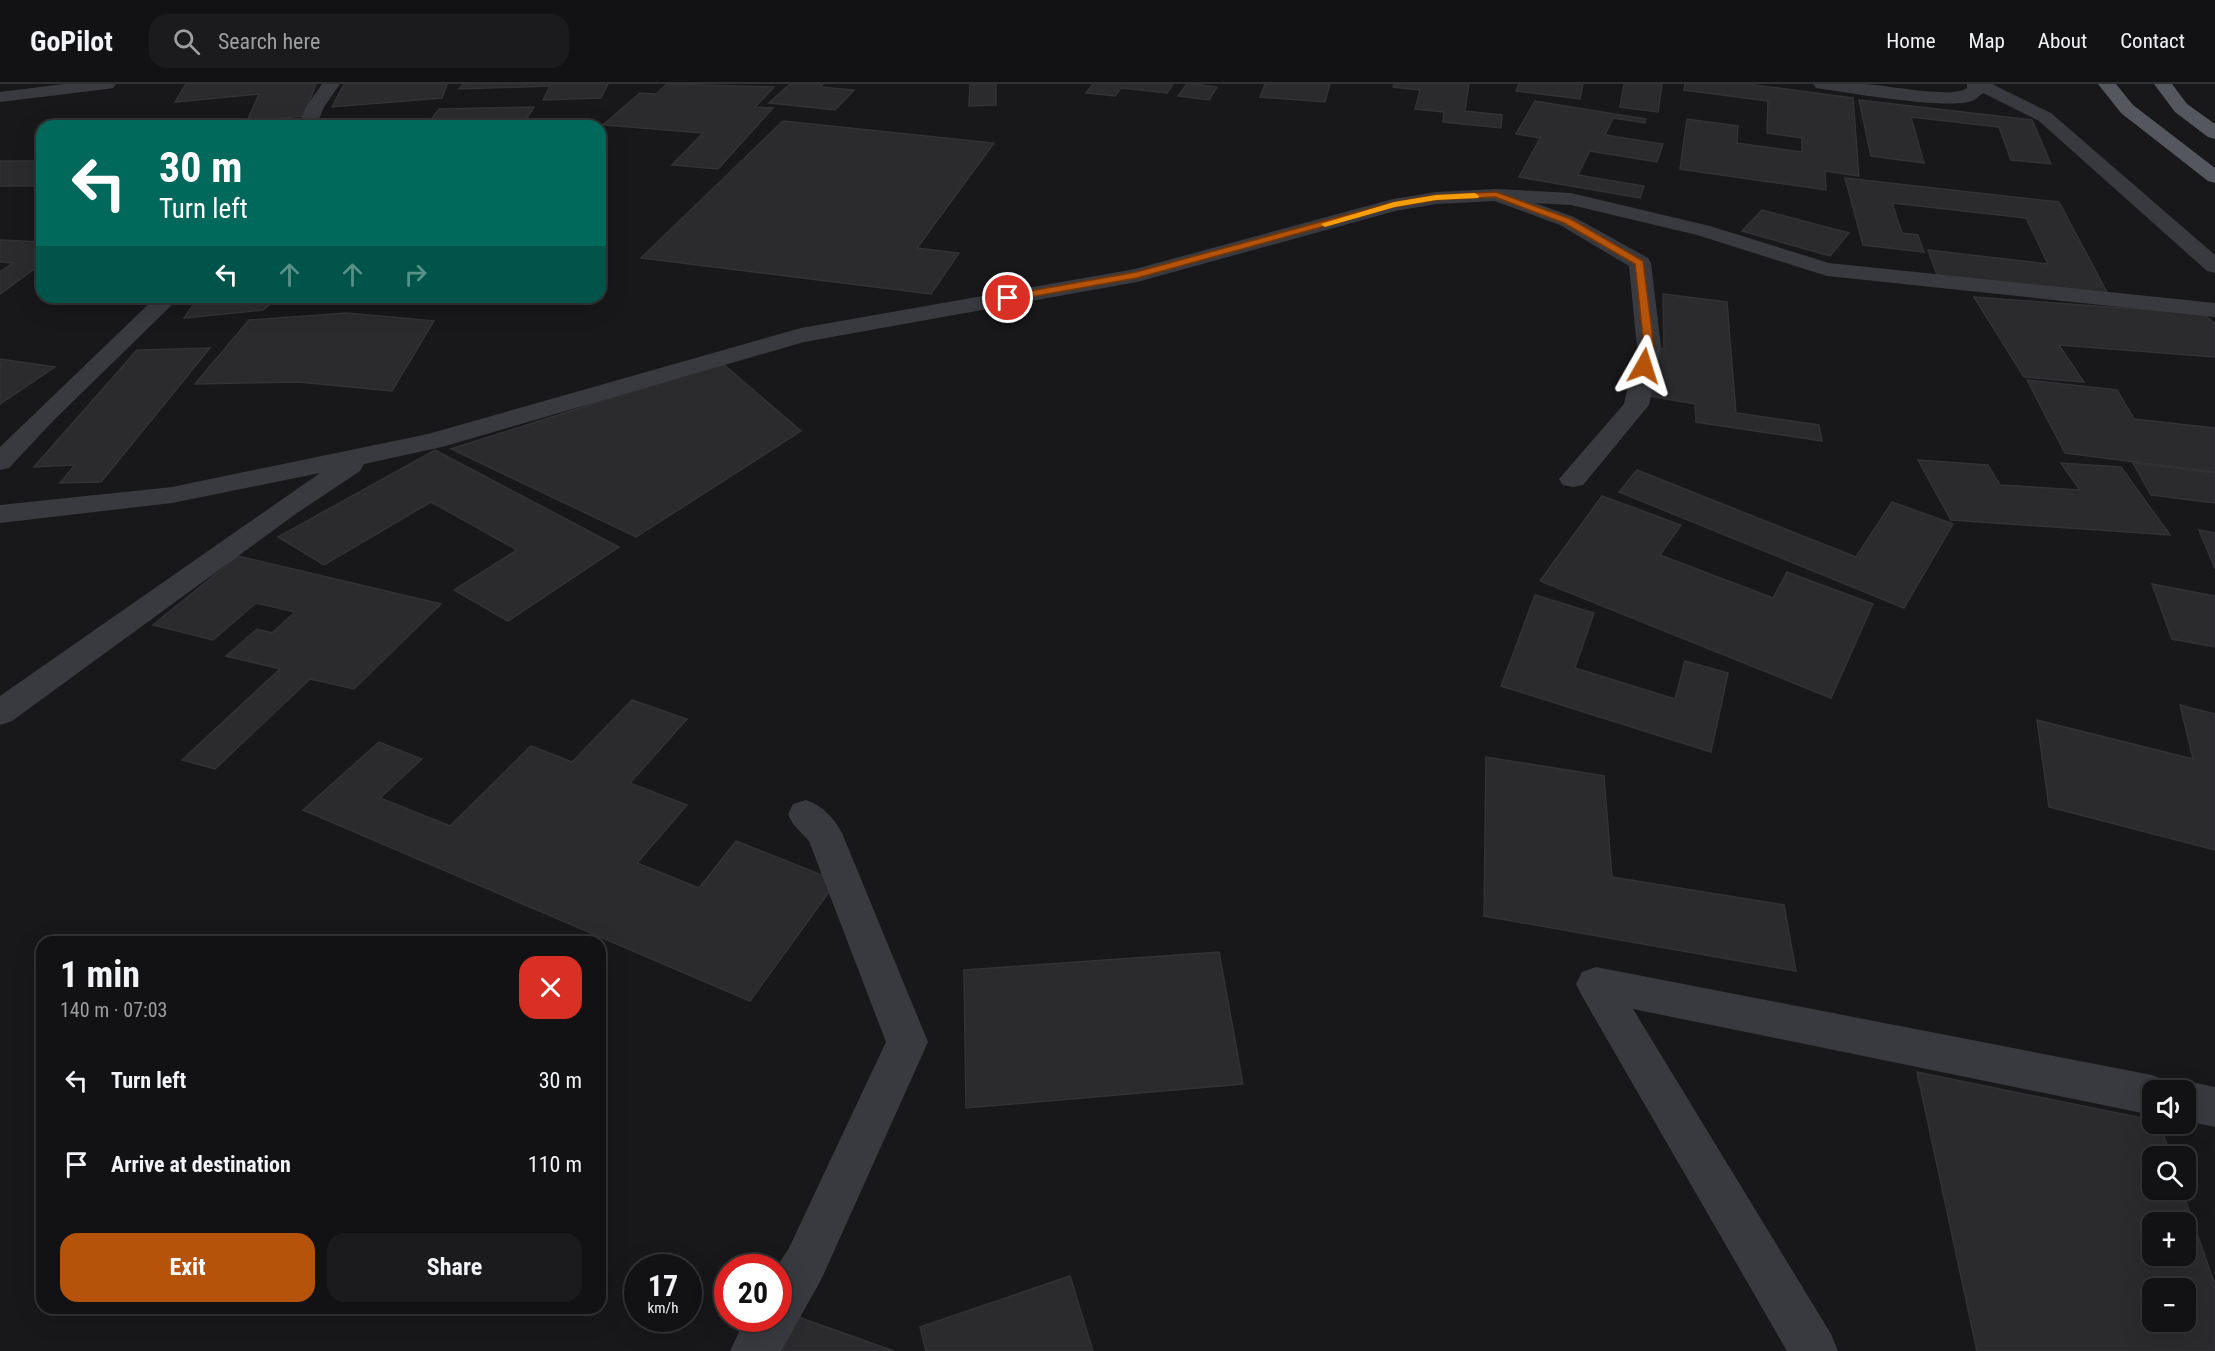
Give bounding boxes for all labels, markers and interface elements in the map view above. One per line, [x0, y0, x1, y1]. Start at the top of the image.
search box [149, 14, 569, 68]
text: GoPilot [30, 25, 113, 58]
icon: search [170, 25, 203, 58]
text: Search here [218, 29, 320, 54]
text: Home [1886, 29, 1936, 53]
text: Map [1969, 29, 2005, 53]
text: About [2038, 29, 2087, 53]
text: Contact [2120, 29, 2185, 53]
text: 30 m [159, 143, 242, 192]
icon: left [60, 144, 138, 222]
text: Turn left [159, 193, 248, 225]
icon: left [210, 258, 243, 291]
icon: ahead [273, 258, 306, 291]
icon: ahead [336, 258, 369, 291]
icon: right [399, 258, 432, 291]
pin [982, 272, 1033, 323]
icon: arrive [991, 281, 1024, 314]
position arrow [1612, 334, 1676, 398]
text: 1 min [60, 954, 140, 996]
button: close [519, 956, 582, 1019]
text: 140 m · 07:03 [60, 998, 167, 1022]
icon: left [60, 1064, 93, 1097]
text: Turn left [111, 1068, 186, 1093]
text: 30 m [539, 1068, 582, 1093]
map controls [2142, 1080, 2196, 1332]
button: sound [2142, 1080, 2196, 1134]
button: search [2142, 1146, 2196, 1200]
icon: arrive [60, 1148, 93, 1181]
text: Arrive at destination [111, 1152, 291, 1177]
text: 110 m [528, 1152, 582, 1177]
button: + [2142, 1212, 2196, 1266]
button: Exit [60, 1233, 315, 1302]
button: Share [327, 1233, 582, 1302]
speed limit sign: 20 [714, 1254, 792, 1332]
text: 17 [648, 1268, 678, 1303]
button: − [2142, 1278, 2196, 1332]
text: km/h [648, 1299, 678, 1317]

